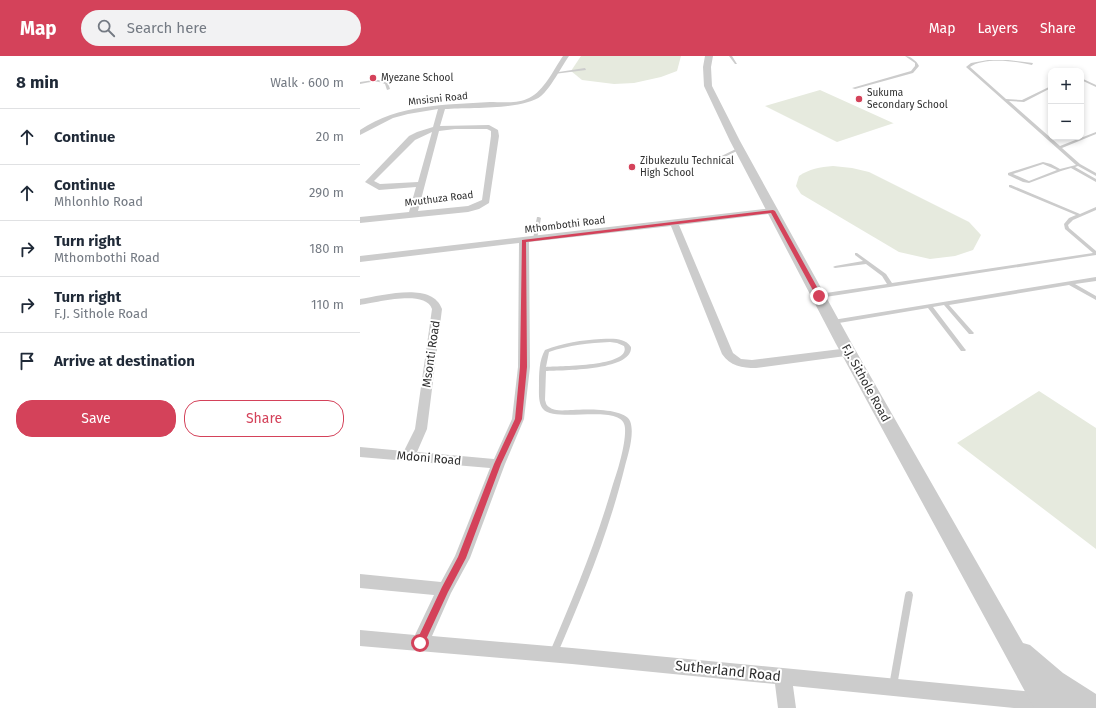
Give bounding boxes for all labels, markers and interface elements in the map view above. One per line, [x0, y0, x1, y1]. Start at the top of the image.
search box [81, 10, 361, 46]
text: Map [20, 17, 57, 40]
icon: search [95, 17, 117, 39]
text: Search here [127, 19, 207, 37]
text: Map [929, 20, 955, 37]
text: Layers [977, 20, 1018, 37]
text: Share [1040, 20, 1076, 37]
map controls [1048, 68, 1084, 140]
button: + [1048, 68, 1084, 104]
text: 8 min [16, 72, 59, 93]
place label: Myezane School [381, 72, 453, 84]
marker: Myezane School [368, 73, 378, 83]
text: Walk · 600 m [270, 75, 344, 90]
place label: Sukuma Secondary School [867, 87, 948, 111]
street label: Mnsisni Road [407, 90, 469, 108]
marker: Sukuma Secondary School [854, 94, 864, 104]
button: − [1048, 104, 1084, 140]
icon: ahead [16, 126, 38, 148]
text: Continue [54, 128, 115, 146]
text: 20 m [316, 129, 344, 144]
place label: Zibukezulu Technical High School [640, 155, 734, 179]
marker: Zibukezulu Technical High School [627, 162, 637, 172]
text: Continue [54, 176, 115, 194]
icon: ahead [16, 182, 38, 204]
text: 290 m [309, 185, 344, 200]
street label: Mvuthuza Road [404, 189, 474, 209]
text: Mhlonhlo Road [54, 194, 143, 209]
street label: Mthombothi Road [524, 214, 606, 236]
text: Turn right [54, 232, 121, 250]
icon: right [16, 238, 38, 260]
text: 180 m [309, 241, 344, 256]
text: Mthombothi Road [54, 250, 160, 265]
route end [810, 287, 828, 305]
text: Turn right [54, 288, 121, 306]
icon: right [16, 294, 38, 316]
text: 110 m [311, 297, 344, 312]
text: F.J. Sithole Road [54, 306, 148, 321]
street label: Msonti Road [419, 320, 443, 388]
street label: F.J. Sithole Road [839, 342, 893, 424]
icon: arrive [16, 350, 38, 372]
text: Arrive at destination [54, 352, 195, 370]
button: Save [16, 400, 176, 437]
button: Share [184, 400, 344, 437]
street label: Mdoni Road [396, 448, 462, 468]
route start [411, 634, 429, 652]
street label: Sutherland Road [674, 657, 782, 685]

